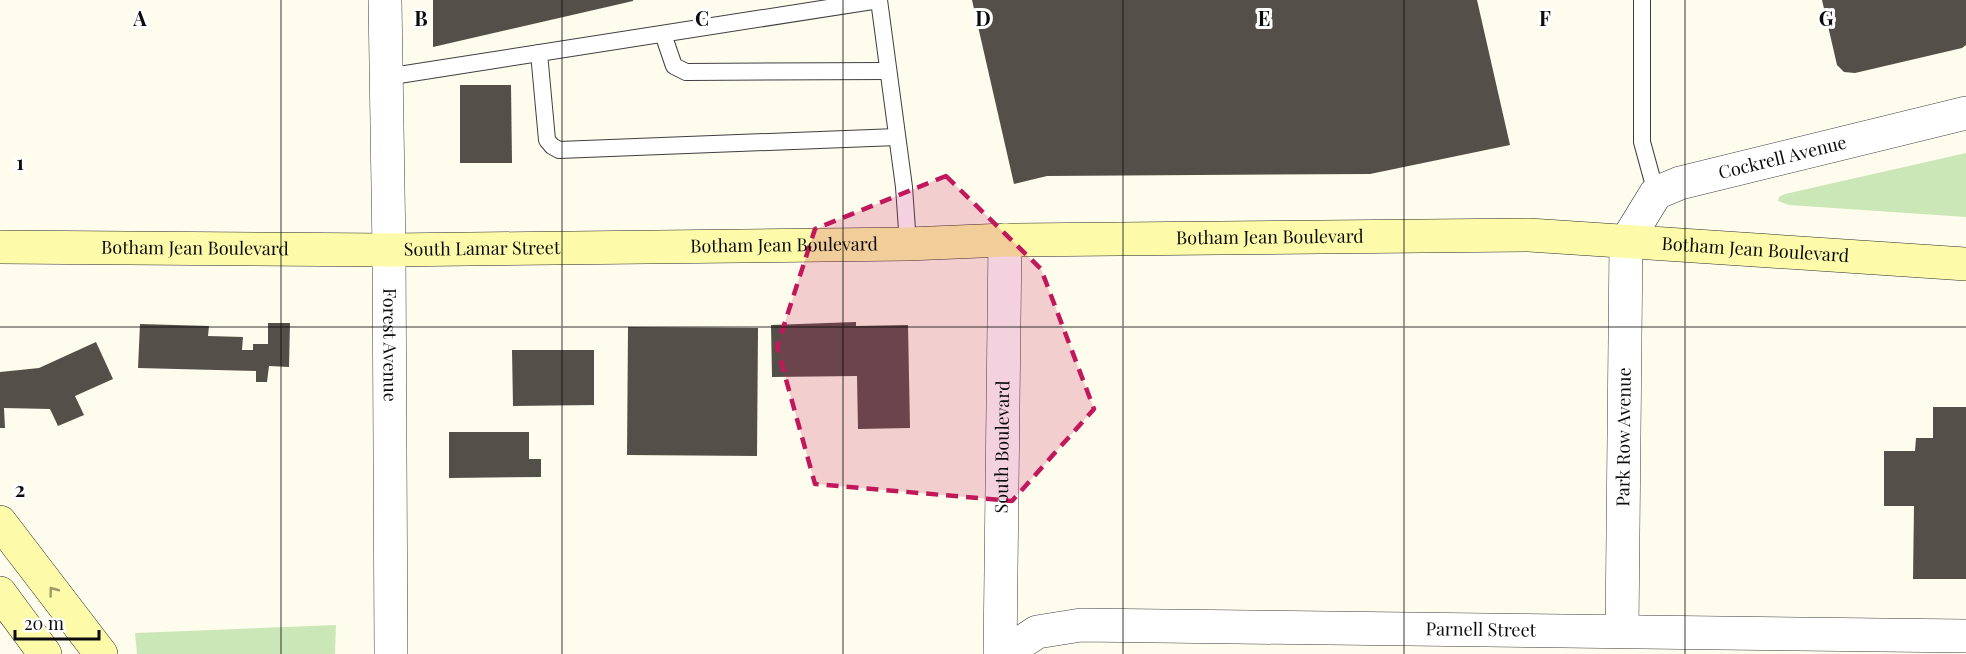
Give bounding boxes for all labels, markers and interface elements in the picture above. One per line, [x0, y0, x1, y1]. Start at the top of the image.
text: A [132, 4, 147, 31]
text: B [414, 4, 428, 31]
text: C [695, 4, 709, 31]
text: D [975, 4, 991, 31]
text: E [1258, 4, 1270, 31]
text: F [1539, 4, 1551, 31]
text: G [1819, 4, 1834, 31]
street label: Cockrell Avenue [1716, 130, 1849, 184]
text: 1 [16, 148, 24, 175]
street label: Botham Jean Boulevard [1176, 224, 1364, 249]
street label: Botham Jean Boulevard [690, 231, 878, 258]
street label: Botham Jean Boulevard [1661, 231, 1850, 267]
street label: Botham Jean Boulevard [101, 235, 289, 260]
street label: South Lamar Street [404, 235, 561, 261]
street label: Forest Avenue [378, 288, 403, 402]
street label: Park Row Avenue [1610, 367, 1636, 507]
street label: South Boulevard [989, 380, 1014, 514]
text: 2 [15, 475, 25, 502]
one-way arrow [49, 587, 60, 598]
scale bar [15, 603, 99, 641]
text: 20 m [24, 611, 64, 635]
street label: Parnell Street [1425, 616, 1537, 642]

